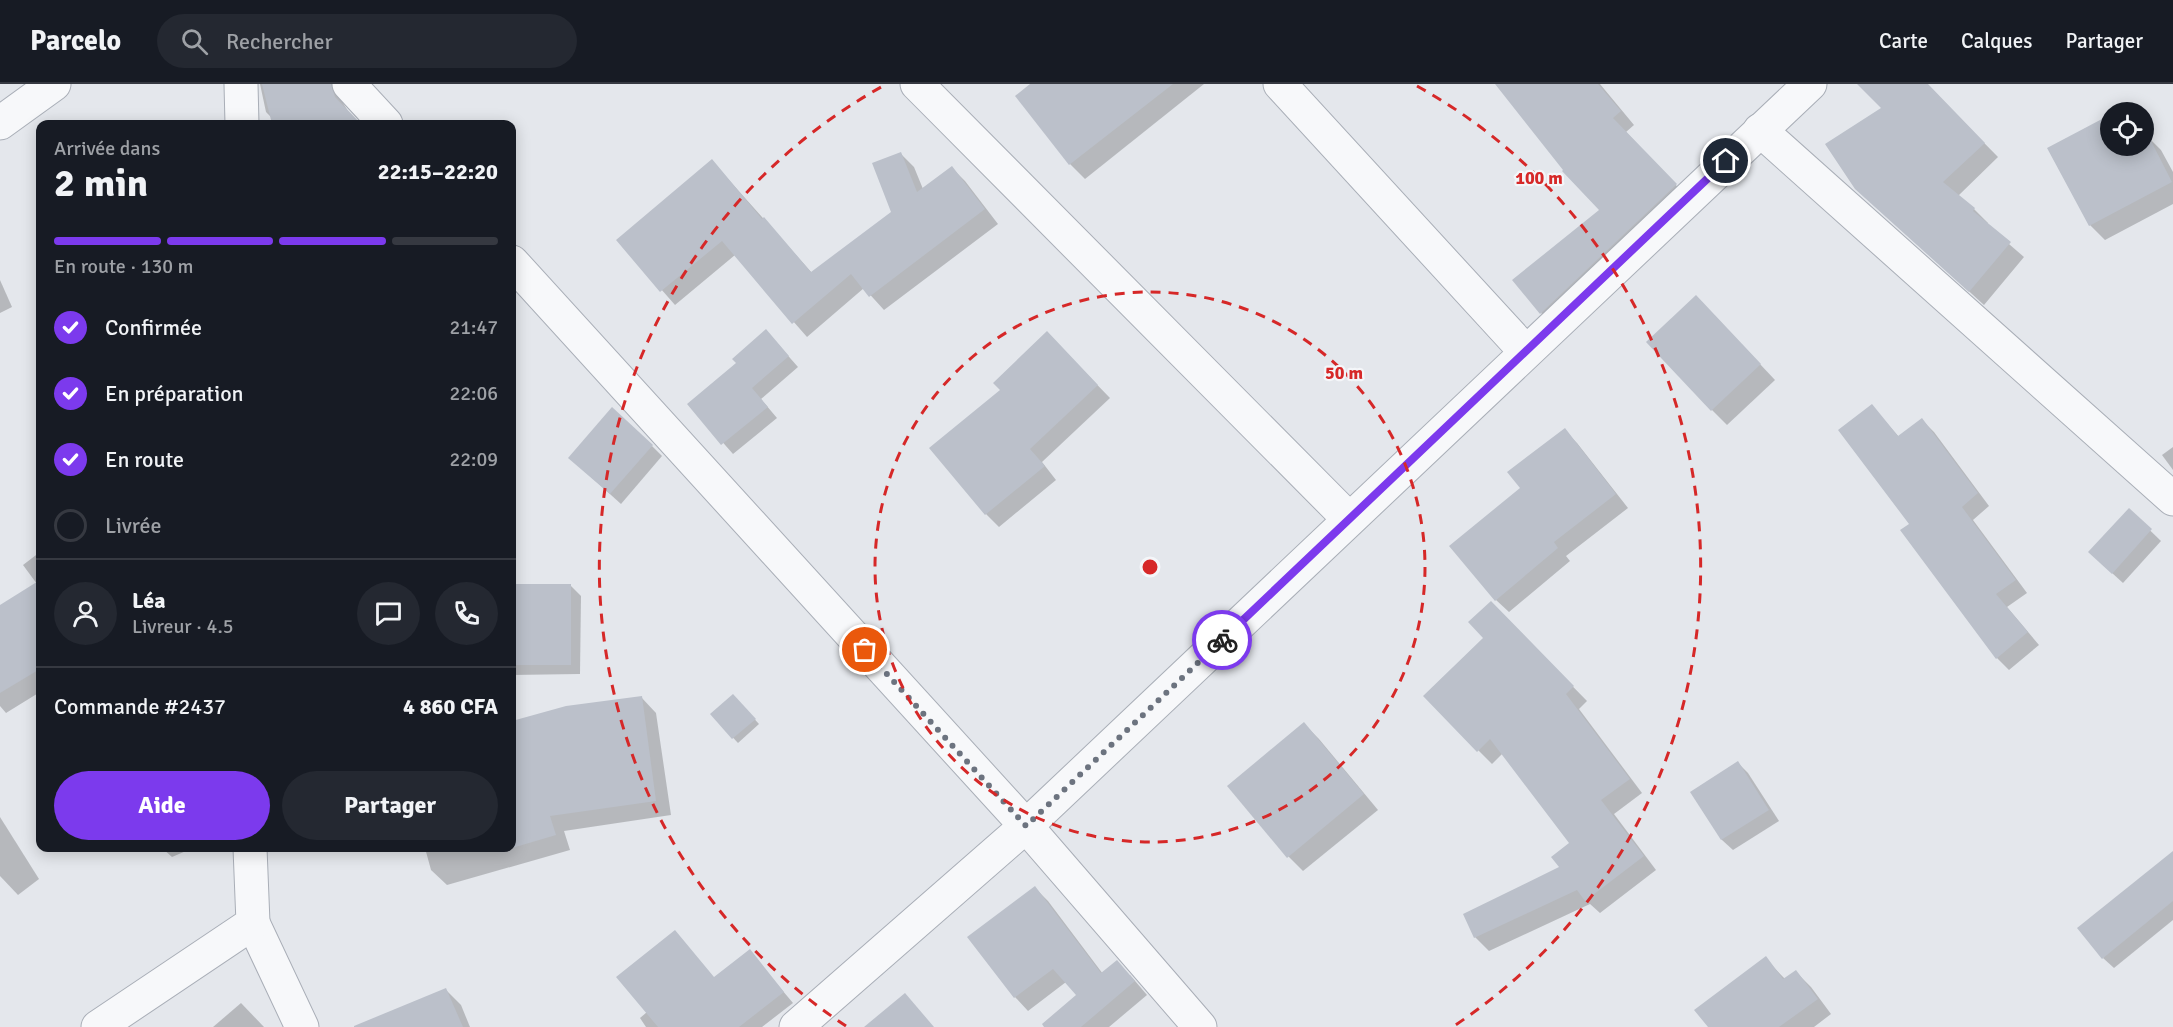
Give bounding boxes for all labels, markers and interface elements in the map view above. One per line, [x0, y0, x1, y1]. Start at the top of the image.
search box [157, 14, 577, 68]
text: Parcelo [30, 24, 121, 58]
icon: search [178, 25, 211, 58]
text: Rechercher [226, 28, 333, 55]
text: Carte [1879, 28, 1928, 54]
text: Calques [1961, 28, 2032, 54]
text: Partager [2065, 28, 2143, 54]
map controls [2100, 102, 2154, 156]
button: locate [2100, 102, 2154, 156]
pin [1700, 135, 1751, 186]
text: Arrivée dans [54, 136, 160, 161]
icon: home [1709, 144, 1742, 177]
text: 22:15–22:20 [378, 158, 498, 185]
text: 2 min [54, 159, 148, 207]
text: 100 m [1515, 167, 1563, 189]
text: En route · 130 m [54, 254, 193, 279]
icon: check [54, 311, 87, 344]
text: Confirmée [105, 314, 202, 341]
text: 21:47 [449, 315, 498, 340]
text: 50 m [1325, 362, 1363, 384]
icon: check [54, 377, 87, 410]
text: En préparation [105, 380, 244, 407]
text: 22:06 [449, 381, 498, 406]
icon: check [54, 443, 87, 476]
text: En route [105, 446, 184, 473]
text: 22:09 [449, 447, 498, 472]
text: Livrée [105, 512, 162, 539]
centre of rings [1140, 557, 1160, 577]
button: person [54, 582, 117, 645]
button: chat [357, 582, 420, 645]
button: phone [435, 582, 498, 645]
text: Léa [132, 587, 166, 614]
courier [1192, 610, 1252, 670]
text: Livreur · 4.5 [132, 614, 233, 639]
pin [839, 624, 890, 675]
icon: bike [1206, 624, 1239, 657]
icon: bag [848, 633, 881, 666]
text: Commande #2437 [54, 693, 226, 720]
text: 4 860 CFA [403, 693, 498, 720]
button: Aide [54, 771, 270, 840]
button: Partager [282, 771, 498, 840]

